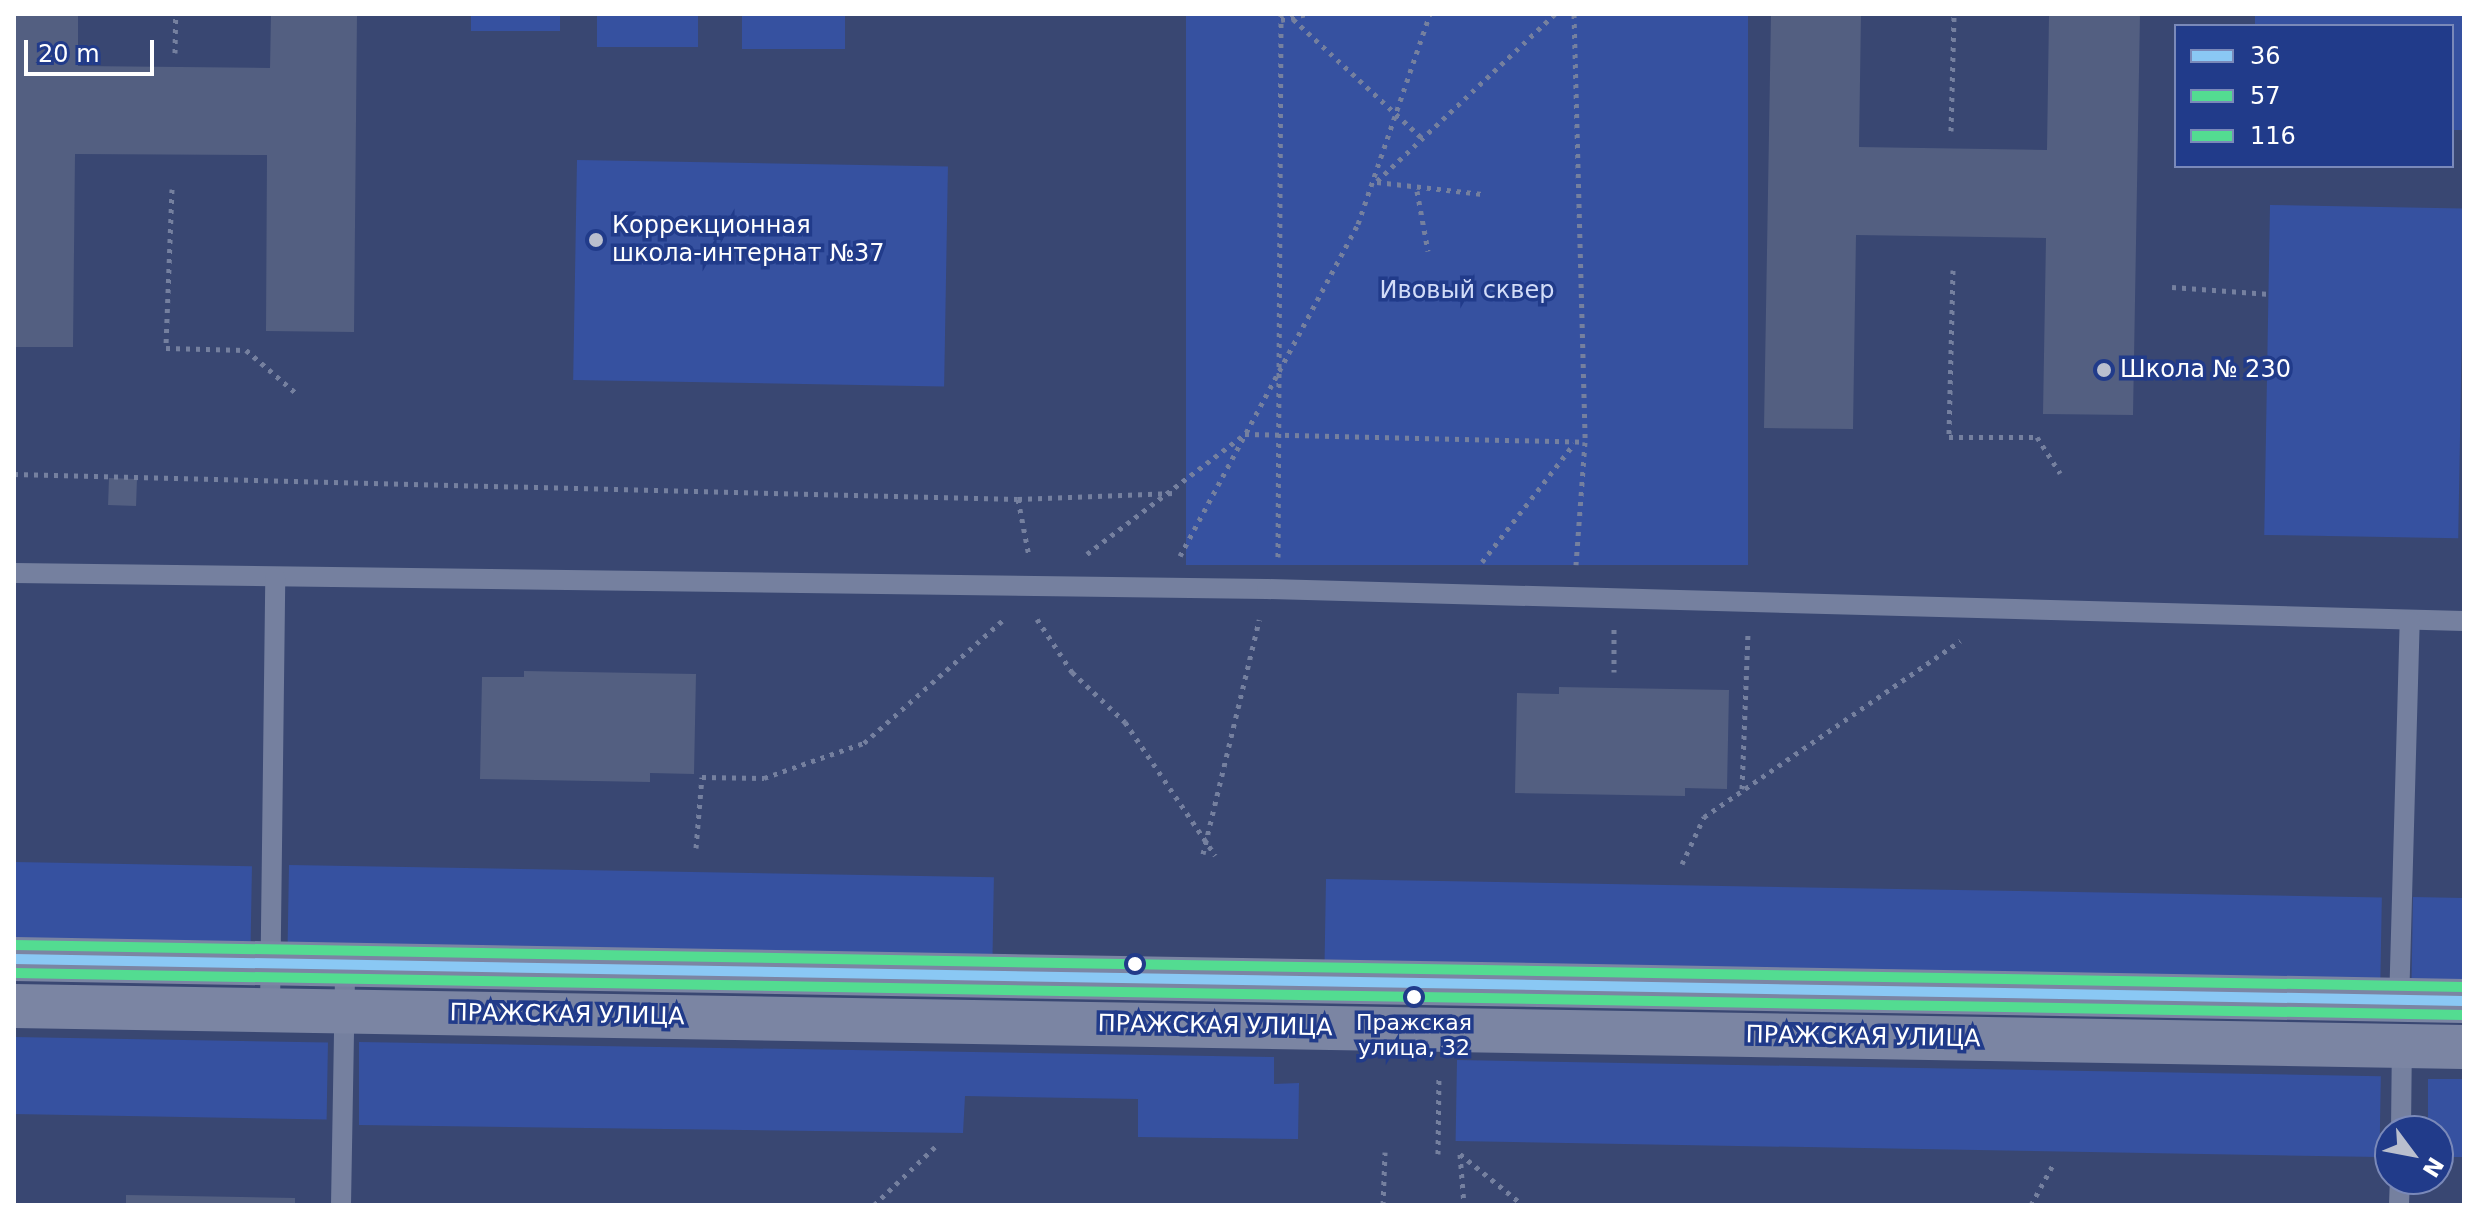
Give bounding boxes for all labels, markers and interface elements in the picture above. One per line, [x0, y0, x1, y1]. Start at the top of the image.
scale bar [28, 24, 158, 74]
legend [2174, 24, 2454, 168]
text: 20 m [38, 40, 100, 68]
text: 36 [2250, 42, 2281, 70]
text: 57 [2250, 82, 2281, 110]
text: 116 [2250, 122, 2296, 150]
place label: Коррекционная школа-интернат №37 [612, 212, 885, 268]
marker: Коррекционная школа-интернат №37 [587, 231, 605, 249]
park label: Ивовый сквер [1380, 277, 1554, 305]
place label: Школа № 230 [2120, 356, 2291, 384]
marker: Школа № 230 [2095, 361, 2113, 379]
unlabelled marker [1127, 956, 1143, 972]
marker: Пражская улица, 32 [1406, 989, 1422, 1005]
street label: ПРАЖСКАЯ УЛИЦА [449, 999, 685, 1031]
place label: Пражская улица, 32 [1356, 1009, 1472, 1060]
street label: ПРАЖСКАЯ УЛИЦА [1097, 1010, 1333, 1042]
street label: ПРАЖСКАЯ УЛИЦА [1745, 1021, 1981, 1053]
north arrow [2374, 1115, 2454, 1195]
text: N [2418, 1152, 2449, 1181]

